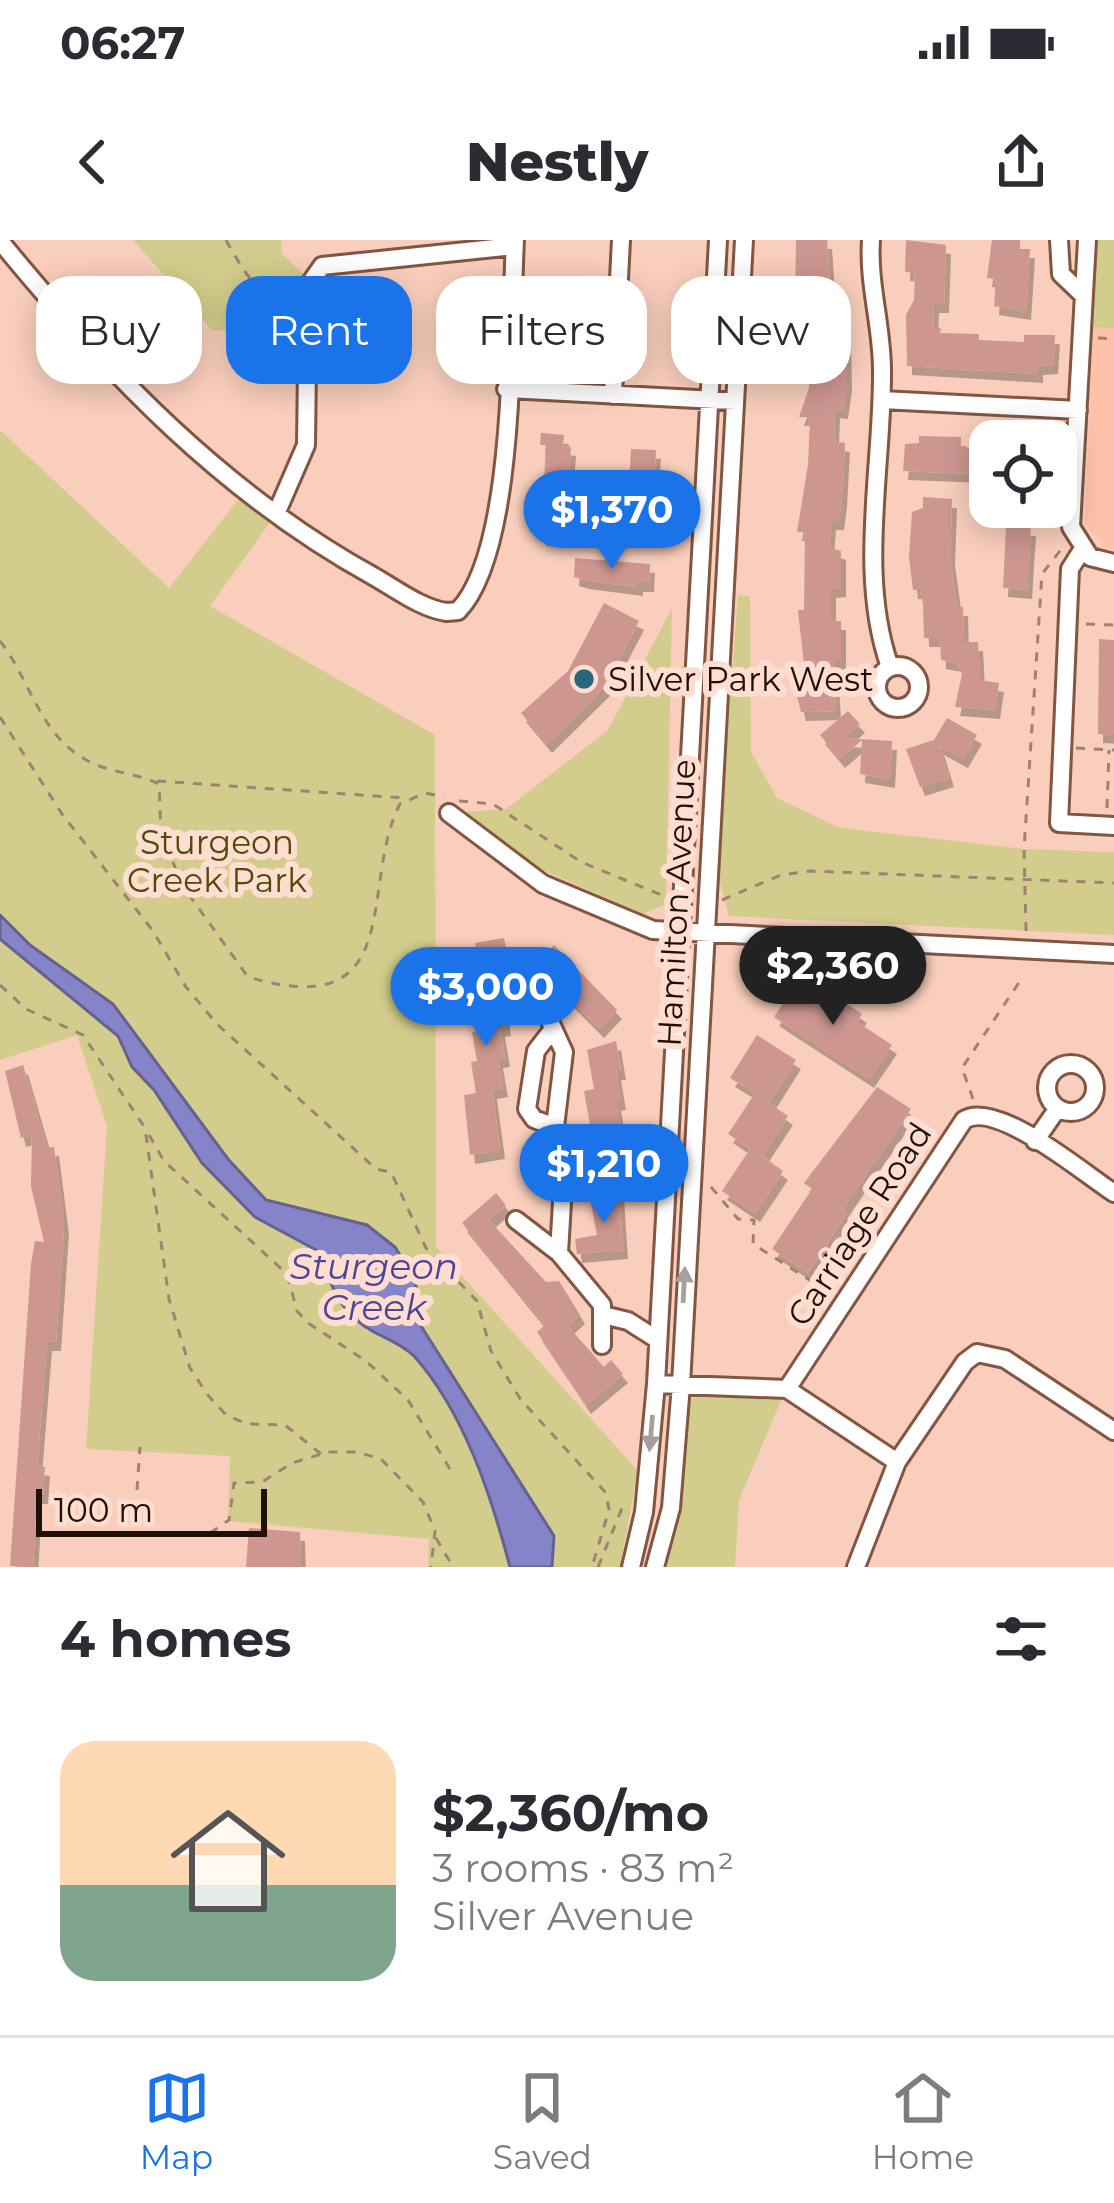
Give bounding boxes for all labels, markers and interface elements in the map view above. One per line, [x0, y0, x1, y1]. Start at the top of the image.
text: 06:27 [60, 15, 185, 70]
icon: back [60, 129, 126, 195]
text: Nestly [466, 129, 648, 195]
icon: share [988, 129, 1054, 195]
chip: Buy [36, 276, 202, 384]
chip: Rent [226, 276, 412, 384]
chip: Filters [436, 276, 647, 384]
chip: New [671, 276, 851, 384]
map controls [969, 420, 1077, 528]
button: locate [969, 420, 1077, 528]
pin: $1,370 [514, 470, 710, 572]
text: $1,370 [550, 485, 674, 533]
place label: Silver Park West [608, 659, 874, 699]
marker: Silver Park West [571, 666, 597, 692]
street label: Hamilton Avenue [648, 758, 704, 1048]
park label: Sturgeon Creek Park [127, 822, 307, 900]
pin: $2,360 [735, 926, 931, 1028]
text: $2,360 [766, 941, 900, 989]
pin: $3,000 [388, 947, 584, 1049]
text: $3,000 [418, 962, 554, 1010]
street label: Carriage Road [778, 1115, 940, 1333]
pin: $1,210 [506, 1124, 702, 1226]
text: $1,210 [546, 1139, 662, 1187]
water label: Sturgeon Creek [290, 1244, 458, 1329]
one-way arrow [675, 1265, 694, 1303]
one-way arrow [641, 1415, 660, 1453]
scale bar [36, 1483, 267, 1536]
text: 100 m [54, 1490, 153, 1530]
icon: filters [988, 1606, 1054, 1672]
text: 4 homes [60, 1608, 291, 1670]
text: $2,360/mo [432, 1782, 709, 1844]
icon: home [156, 1789, 300, 1933]
text: 3 rooms · 83 m² [432, 1844, 734, 1892]
text: Silver Avenue [432, 1892, 694, 1940]
tab: Map [140, 2065, 213, 2177]
tab: Saved [493, 2065, 592, 2177]
tab: Home [872, 2065, 974, 2177]

